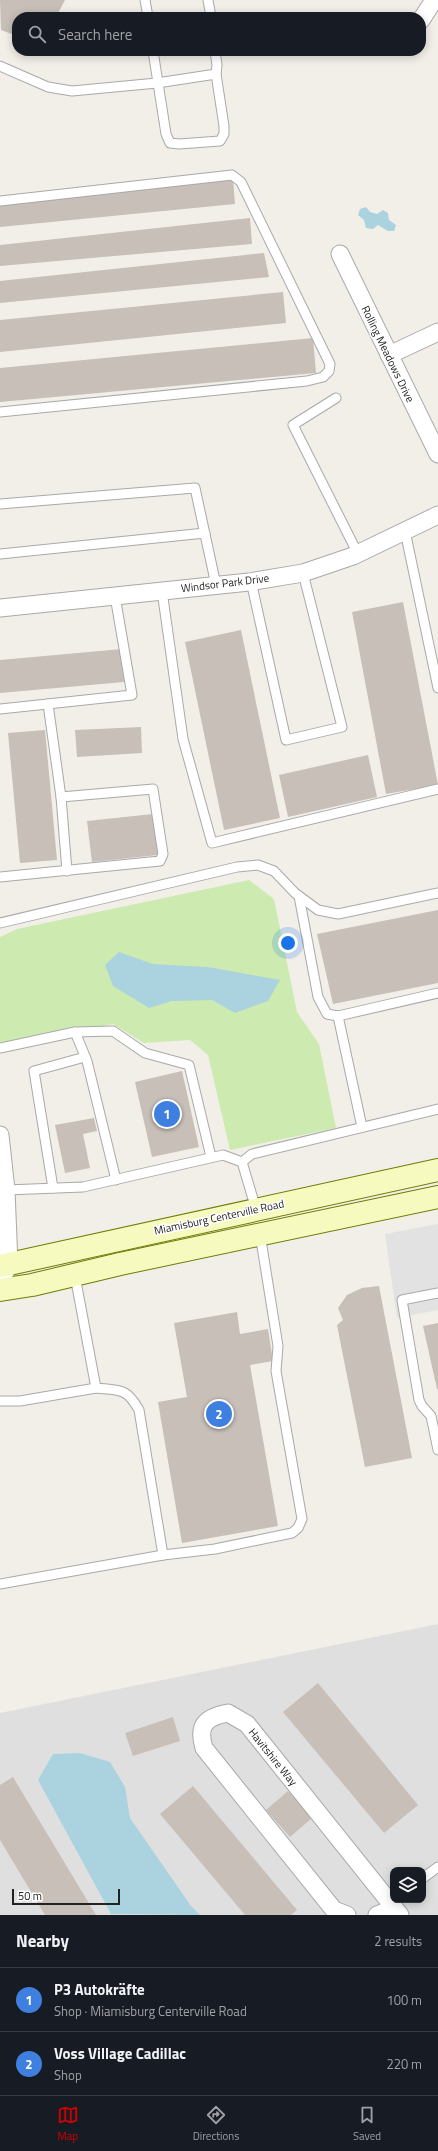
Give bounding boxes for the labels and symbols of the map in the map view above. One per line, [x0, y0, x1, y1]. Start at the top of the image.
street label: Rolling Meadows Drive [358, 303, 419, 405]
street label: Windsor Park Drive [180, 570, 270, 596]
your location [278, 933, 298, 953]
pin: 1 [154, 1099, 180, 1129]
street label: Miamisburg Centerville Road [153, 1195, 286, 1239]
pin: 2 [206, 1399, 232, 1429]
street label: Havitshire Way [245, 1725, 302, 1790]
scale bar [12, 1887, 120, 1906]

